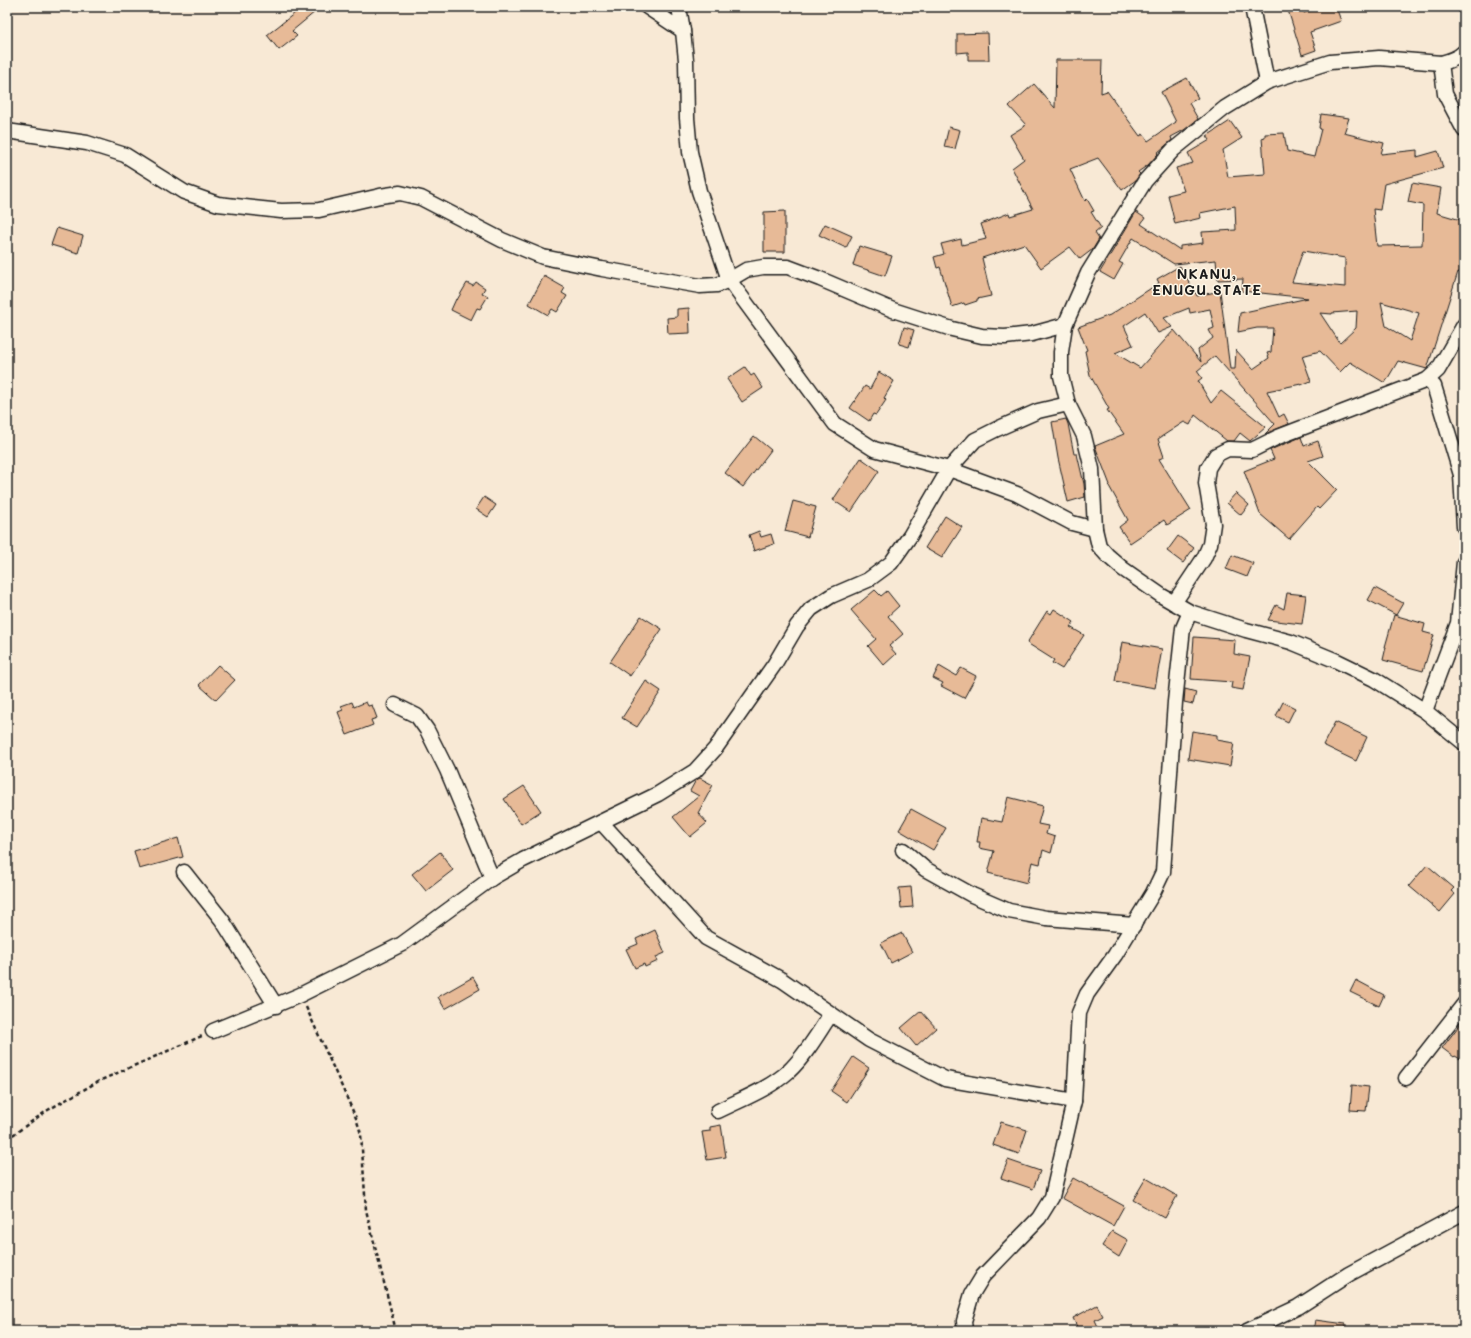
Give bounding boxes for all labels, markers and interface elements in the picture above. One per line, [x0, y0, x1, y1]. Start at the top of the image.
district label: NKANU, ENUGU STATE [1152, 264, 1262, 299]

